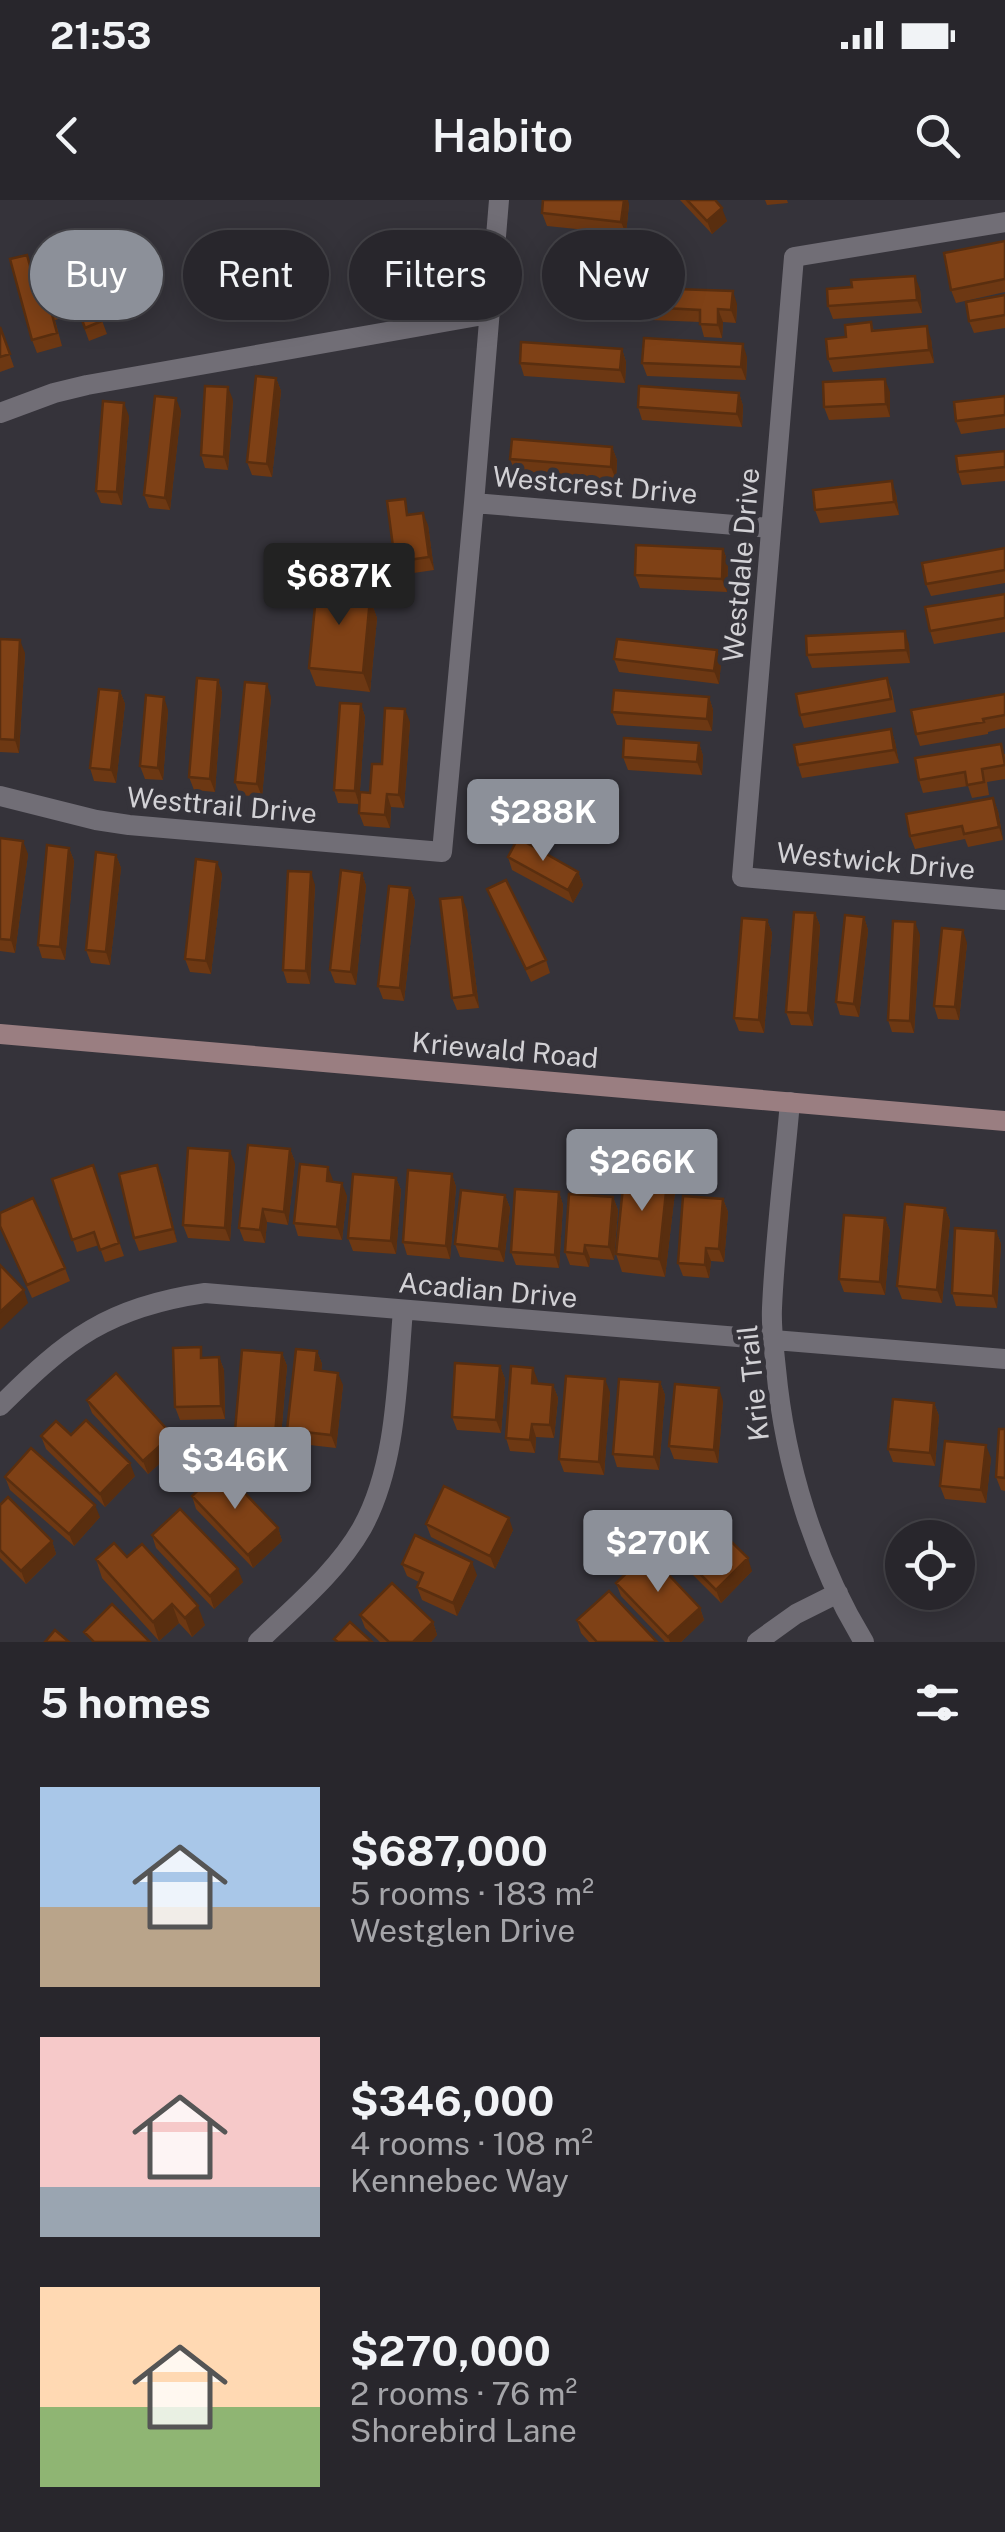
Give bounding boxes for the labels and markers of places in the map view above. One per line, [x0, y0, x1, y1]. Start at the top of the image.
pin: $687K [269, 543, 409, 628]
pin: $288K [473, 779, 613, 864]
pin: $266K [572, 1129, 712, 1214]
pin: $346K [165, 1427, 305, 1512]
pin: $270K [588, 1510, 728, 1595]

